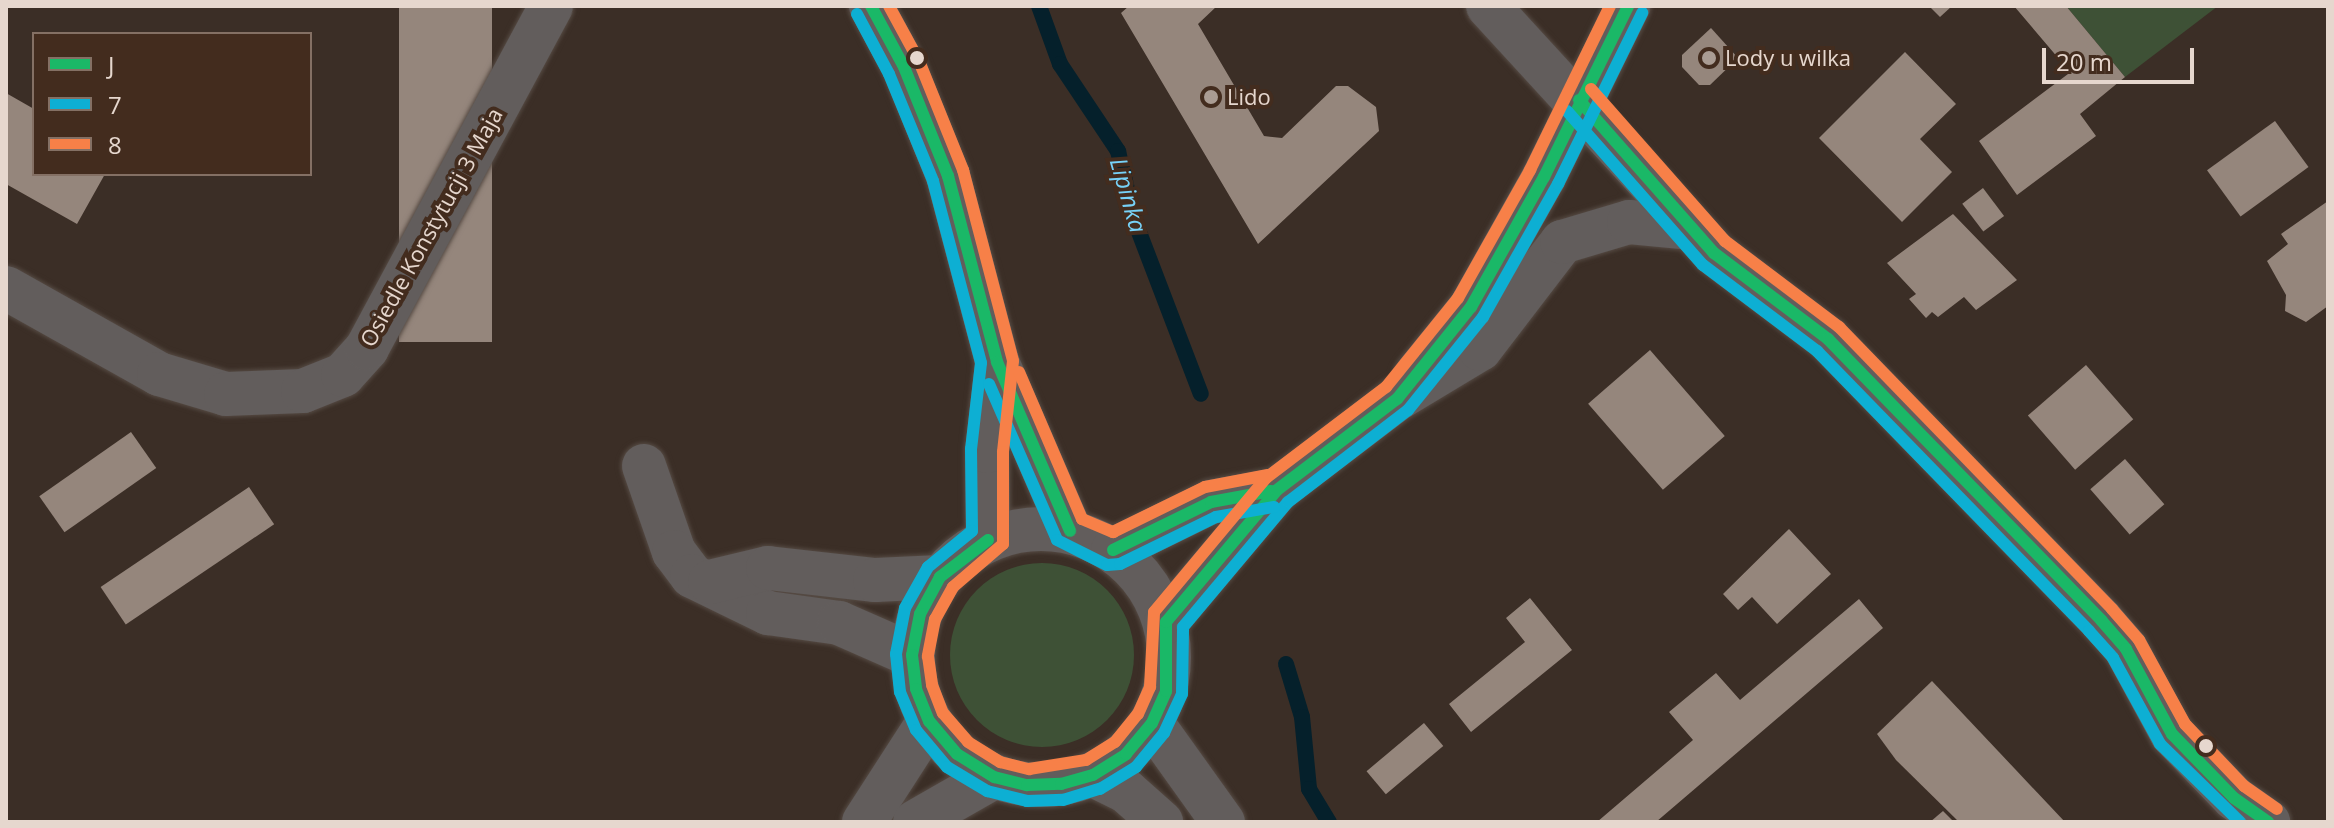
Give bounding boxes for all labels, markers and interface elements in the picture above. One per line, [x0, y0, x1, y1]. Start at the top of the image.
legend [32, 32, 312, 176]
scale bar [2046, 32, 2198, 82]
place label: Lody u wilka [1725, 45, 1851, 71]
text: 20 m [2056, 45, 2112, 78]
text: J [108, 48, 114, 81]
marker: Lody u wilka [1700, 49, 1718, 67]
unlabelled marker [909, 50, 925, 66]
place label: Lido [1227, 84, 1271, 110]
text: 7 [108, 88, 122, 121]
marker: Lido [1202, 88, 1220, 106]
street label: Osiedle Konstytucji 3 Maja [354, 103, 508, 351]
text: 8 [108, 128, 122, 161]
water label: Lipinka [1105, 154, 1153, 236]
unlabelled marker [2198, 738, 2214, 754]

